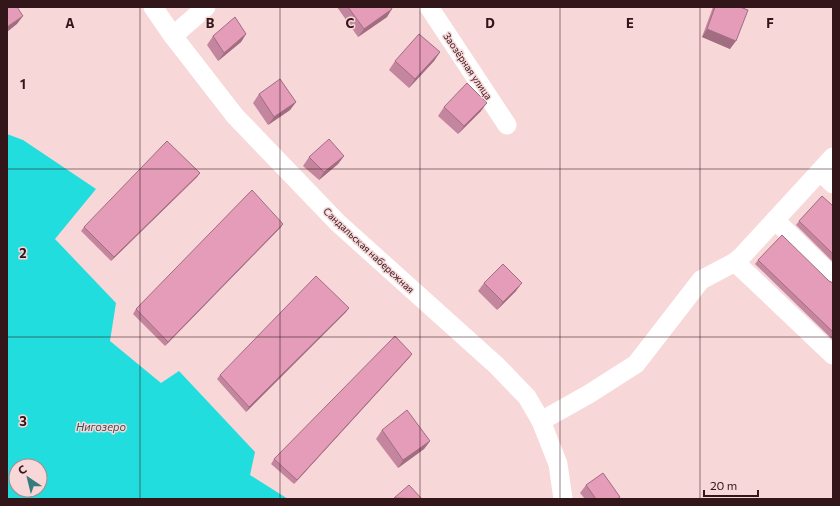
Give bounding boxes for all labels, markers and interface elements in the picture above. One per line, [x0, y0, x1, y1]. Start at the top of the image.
text: A [65, 15, 75, 31]
text: B [206, 15, 215, 31]
text: C [346, 15, 355, 31]
text: D [485, 15, 495, 31]
text: E [626, 15, 634, 31]
text: F [766, 15, 774, 31]
street label: Заозёрная улица [441, 30, 495, 102]
text: 1 [20, 76, 26, 92]
street label: Сандальская набережная [321, 205, 417, 295]
text: 2 [19, 245, 27, 261]
text: 3 [19, 413, 27, 429]
water label: Нигозеро [76, 420, 126, 433]
north arrow [8, 458, 48, 498]
text: С [15, 462, 29, 477]
scale bar [704, 472, 758, 498]
text: 20 m [710, 478, 737, 492]

